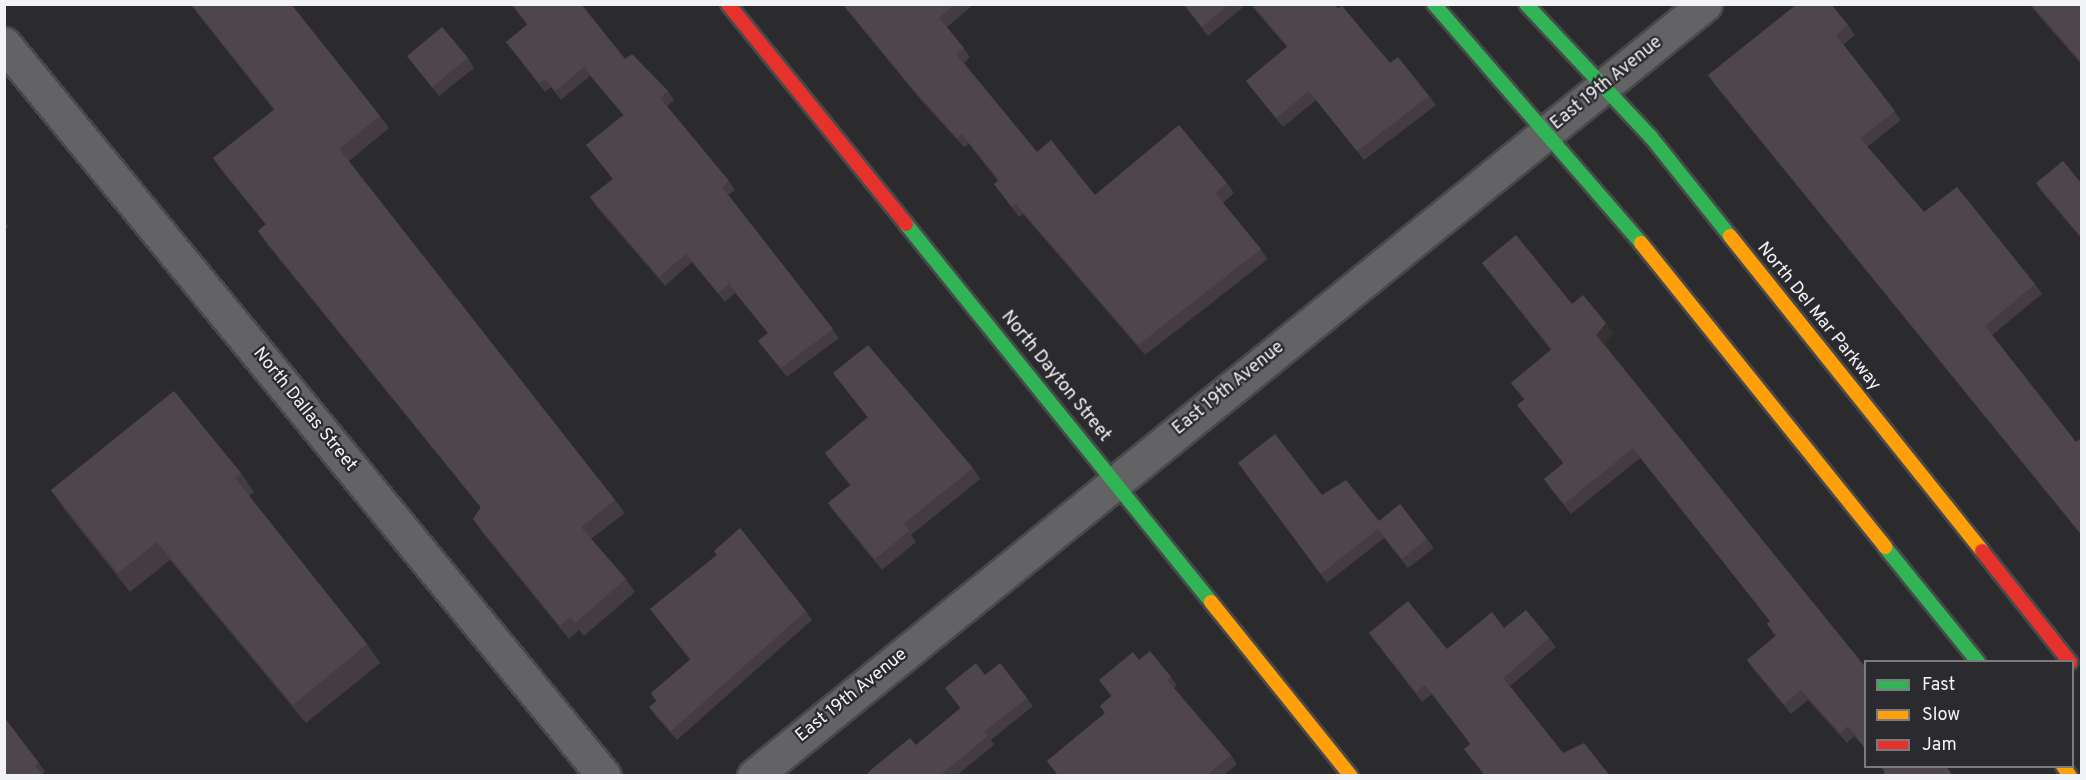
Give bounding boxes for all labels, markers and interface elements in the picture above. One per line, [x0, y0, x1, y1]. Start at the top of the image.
street label: East 19th Avenue [1547, 32, 1667, 136]
street label: North Del Mar Parkway [1751, 238, 1885, 396]
street label: North Dayton Street [996, 307, 1114, 447]
street label: East 19th Avenue [1169, 337, 1289, 441]
street label: North Dallas Street [247, 344, 361, 476]
street label: East 19th Avenue [792, 644, 912, 748]
legend [1864, 660, 2074, 768]
text: Fast [1922, 674, 1955, 697]
text: Slow [1922, 704, 1960, 727]
text: Jam [1922, 734, 1957, 757]

